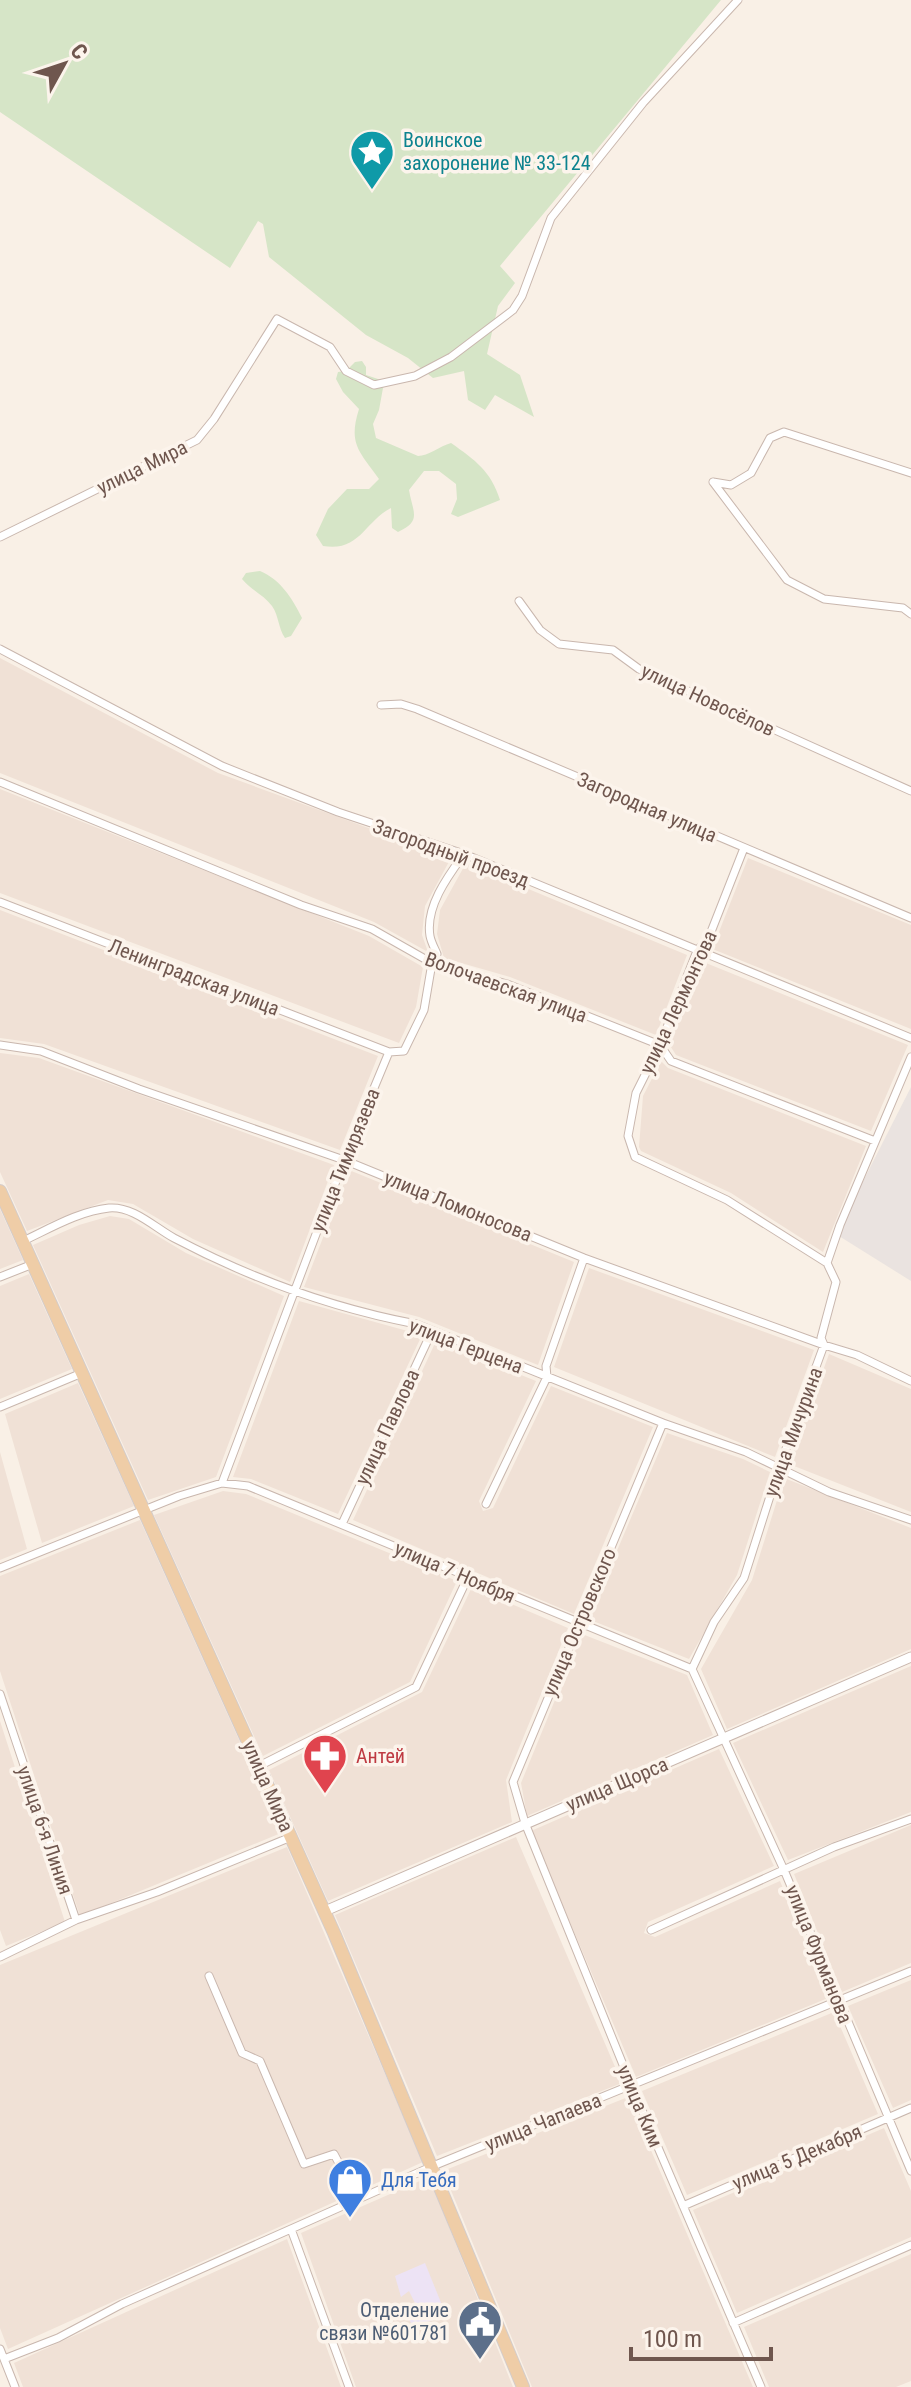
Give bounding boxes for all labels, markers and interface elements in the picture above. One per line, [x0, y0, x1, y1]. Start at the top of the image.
north arrow [24, 24, 104, 104]
text: С [65, 39, 93, 64]
place icon: Воинское захоронение № 33-124 [348, 128, 396, 191]
place label: Воинское захоронение № 33-124 [403, 128, 591, 175]
street label: улица Мира [93, 435, 191, 499]
street label: улица Новосёлов [637, 659, 779, 741]
street label: Загородная улица [573, 767, 721, 847]
street label: Загородный проезд [369, 814, 533, 893]
street label: улица Лермонтова [634, 926, 722, 1078]
street label: Ленинградская улица [105, 933, 283, 1021]
street label: Волочаевская улица [422, 947, 590, 1027]
street label: улица Тимирязева [305, 1085, 385, 1235]
street label: улица Ломоносова [381, 1165, 535, 1247]
street label: улица Герцена [406, 1313, 526, 1379]
street label: улица Мичурина [758, 1364, 828, 1500]
street label: улица Павлова [350, 1365, 424, 1489]
street label: улица 7 Ноября [391, 1536, 519, 1608]
street label: улица Островского [537, 1544, 621, 1700]
pharmacy icon: Антей [301, 1732, 349, 1795]
street label: улица Мира [237, 1736, 299, 1836]
place label: Антей [356, 1744, 405, 1768]
street label: улица Щорса [562, 1752, 672, 1816]
street label: улица 6-я Линия [12, 1762, 78, 1898]
street label: улица Фурманова [780, 1881, 858, 2027]
street label: улица Ким [612, 2061, 668, 2151]
street label: улица Чапаева [481, 2088, 605, 2156]
street label: улица 5 Декабря [729, 2119, 865, 2195]
shop icon: Для Тебя [326, 2156, 374, 2219]
place label: Для Тебя [381, 2168, 457, 2192]
place label: Отделение связи №601781 [319, 2298, 449, 2345]
public building icon: Отделение связи №601781 [456, 2298, 504, 2361]
scale bar [631, 2311, 771, 2361]
text: 100 m [643, 2325, 702, 2353]

